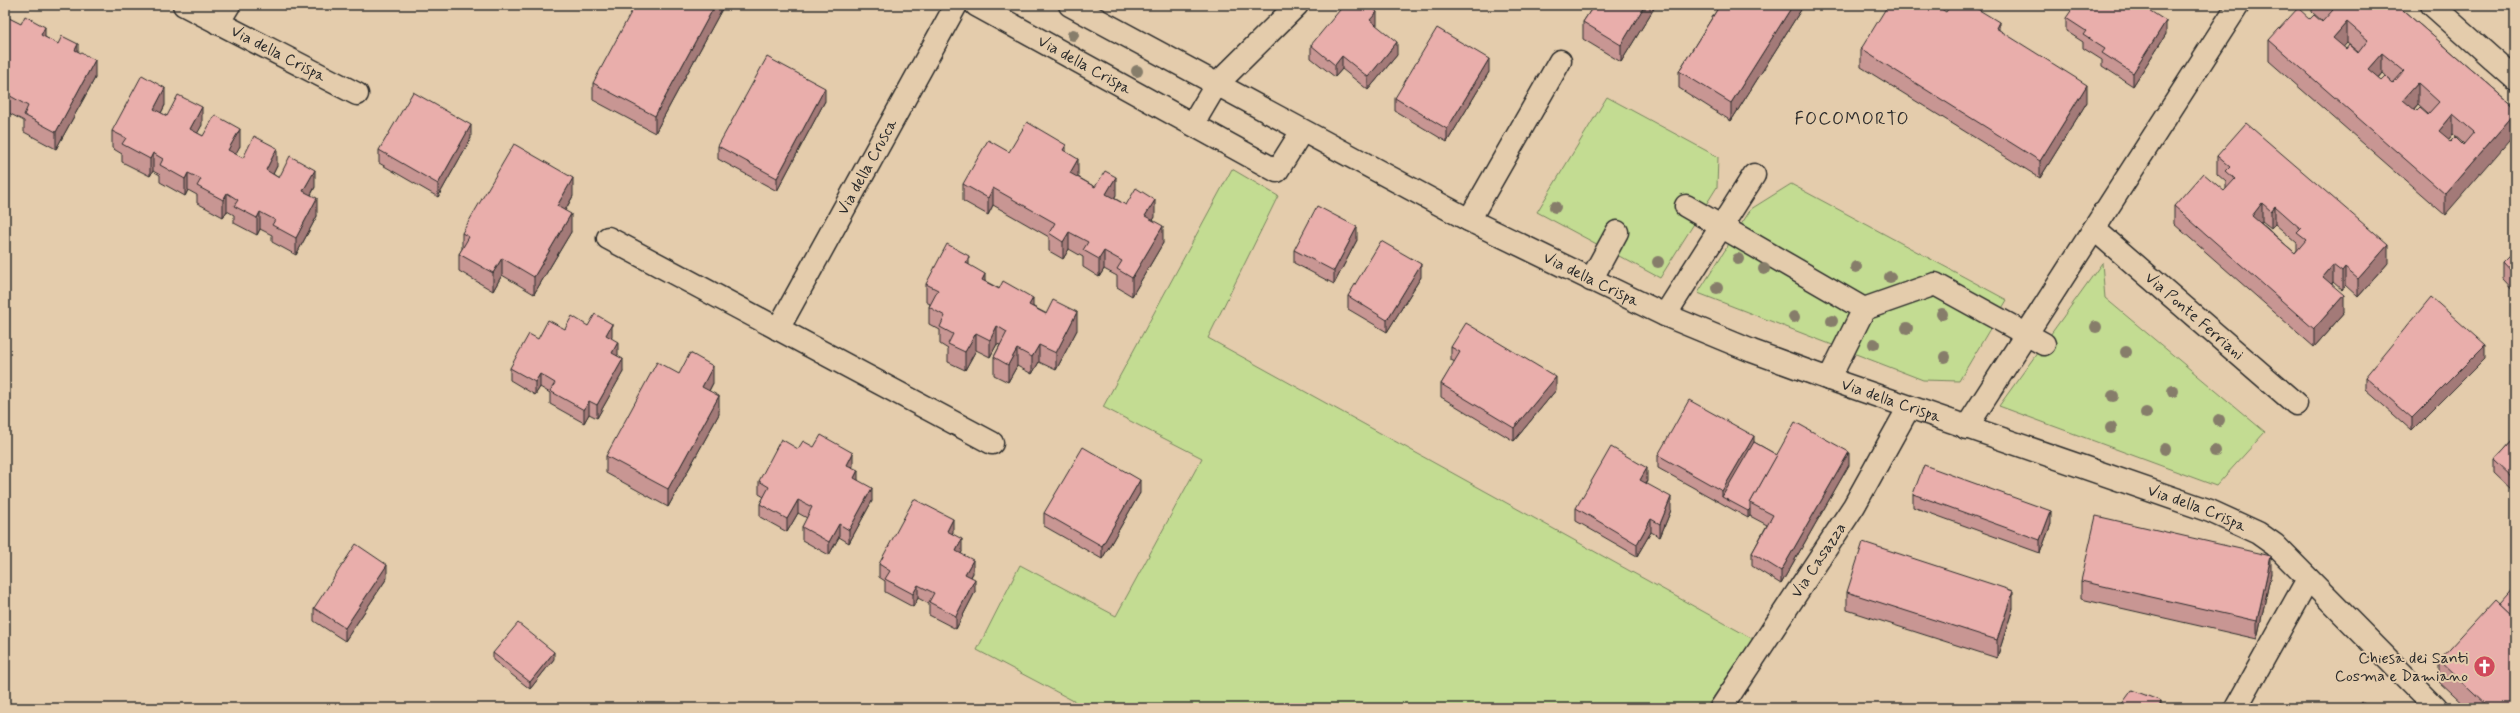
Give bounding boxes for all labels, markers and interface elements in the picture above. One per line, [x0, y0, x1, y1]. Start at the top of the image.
street label: Via della Crispa [227, 20, 330, 87]
street label: Via della Crispa [1034, 31, 1136, 99]
district label: FOCOMORTO [1794, 107, 1910, 131]
street label: Via della Crusca [832, 115, 902, 219]
street label: Via della Crispa [1540, 247, 1643, 312]
street label: Via Ponte Ferriani [2141, 267, 2249, 365]
street label: Via della Crispa [1839, 374, 1944, 428]
street label: Via della Crispa [2145, 480, 2250, 537]
street label: Via Casazza [1786, 518, 1851, 602]
place label: Chiesa dei Santi Cosma e Damiano [2335, 648, 2468, 687]
church icon: Chiesa dei Santi Cosma e Damiano [2471, 654, 2497, 680]

